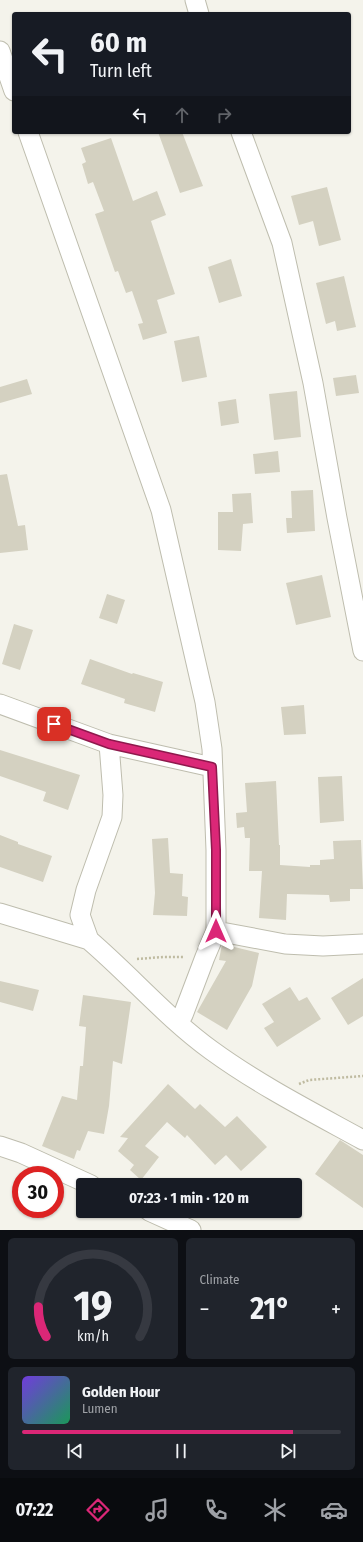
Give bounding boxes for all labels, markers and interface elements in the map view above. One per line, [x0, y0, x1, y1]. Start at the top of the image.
text: 60 m [90, 26, 147, 59]
icon: left [24, 28, 76, 80]
text: Turn left [90, 60, 152, 82]
icon: left [129, 104, 151, 126]
icon: ahead [171, 104, 193, 126]
icon: right [213, 104, 235, 126]
pin [37, 707, 71, 741]
icon: arrive [43, 713, 65, 735]
position arrow [195, 910, 237, 952]
speed limit sign: 30 [12, 1166, 64, 1218]
text: 07:23 · 1 min · 120 m [129, 1189, 249, 1207]
text: Climate [200, 1272, 240, 1287]
text: 19 [73, 1280, 112, 1330]
text: 21° [250, 1291, 290, 1327]
text: − [200, 1296, 209, 1323]
text: + [331, 1296, 341, 1323]
text: km/h [77, 1327, 109, 1344]
text: Golden Hour [82, 1383, 160, 1401]
text: Lumen [82, 1401, 118, 1416]
icon: previous [64, 1440, 86, 1462]
icon: pause [170, 1440, 192, 1462]
icon: next [277, 1440, 299, 1462]
icon: directions [84, 1496, 112, 1524]
icon: music [143, 1496, 171, 1524]
icon: phone [202, 1496, 230, 1524]
icon: climate [261, 1496, 289, 1524]
icon: car [320, 1496, 348, 1524]
text: 07:22 [15, 1499, 53, 1521]

